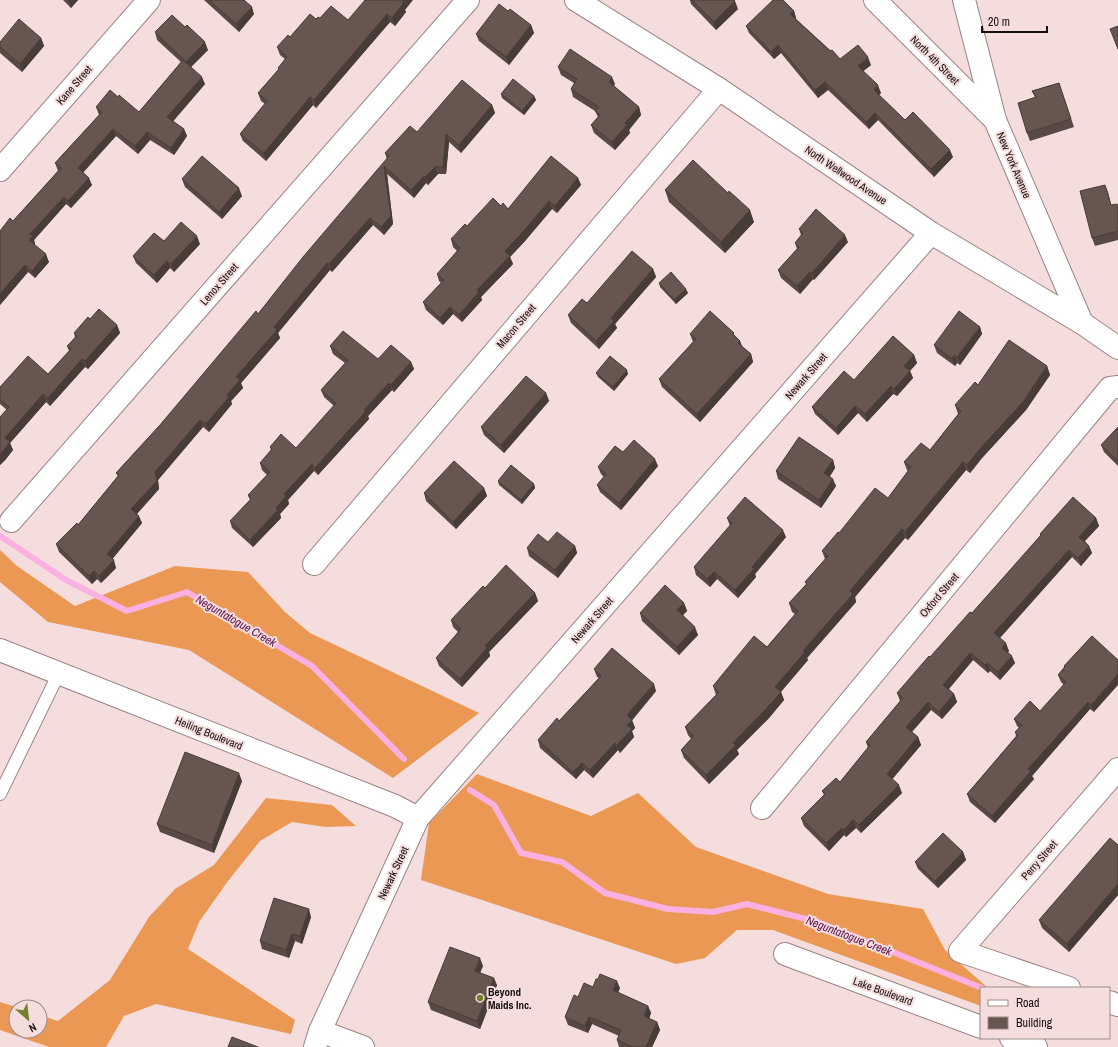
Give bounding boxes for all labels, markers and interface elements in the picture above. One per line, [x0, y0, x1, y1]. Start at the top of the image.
scale bar [982, 8, 1047, 34]
text: 20 m [988, 14, 1010, 30]
street label: North 4th Street [908, 33, 963, 88]
street label: Kane Street [53, 62, 95, 108]
street label: New York Avenue [994, 130, 1034, 200]
street label: North Wellwood Avenue [802, 142, 890, 208]
street label: Lenox Street [197, 260, 241, 308]
street label: Macon Street [493, 301, 539, 351]
street label: Newark Street [782, 349, 830, 402]
street label: Oxford Street [916, 570, 962, 620]
water label: Neguntatogue Creek [193, 591, 280, 651]
street label: Newark Street [568, 593, 616, 646]
street label: Heiling Boulevard [173, 713, 245, 753]
street label: Perry Street [1018, 837, 1060, 883]
street label: Newark Street [375, 844, 412, 902]
water label: Neguntatogue Creek [804, 912, 895, 960]
street label: Lake Boulevard [851, 974, 915, 1008]
place label: Beyond Maids Inc. [488, 985, 532, 1012]
legend [980, 987, 1110, 1039]
marker: Beyond Maids Inc. [475, 993, 485, 1003]
text: Road [1016, 995, 1040, 1011]
north arrow [8, 999, 48, 1039]
text: Building [1016, 1015, 1053, 1031]
text: N [27, 1020, 39, 1036]

